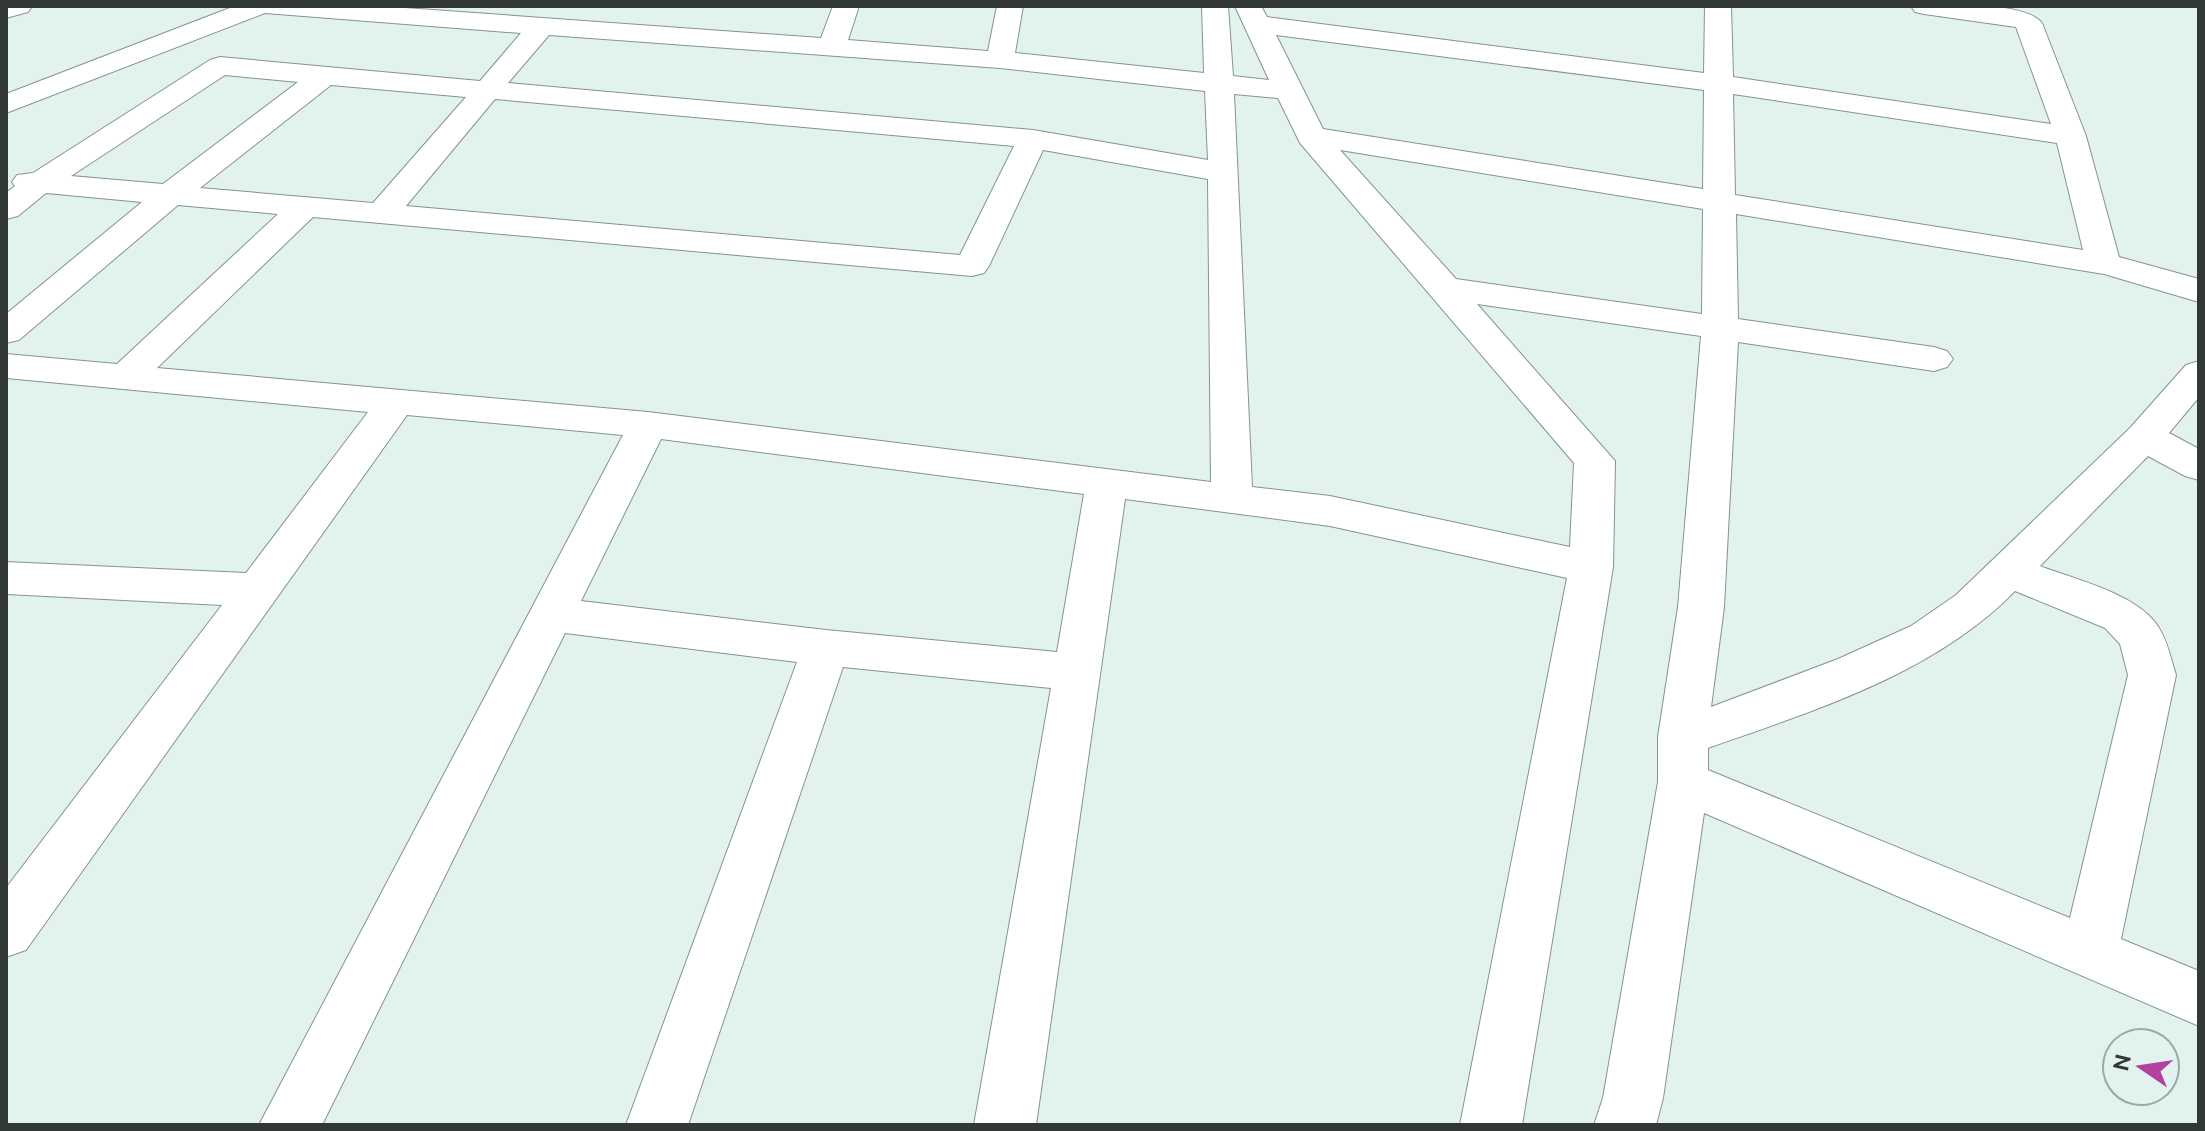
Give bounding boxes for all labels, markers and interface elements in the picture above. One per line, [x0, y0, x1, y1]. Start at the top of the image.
north arrow [2101, 1027, 2181, 1107]
text: N [2107, 1052, 2135, 1073]

